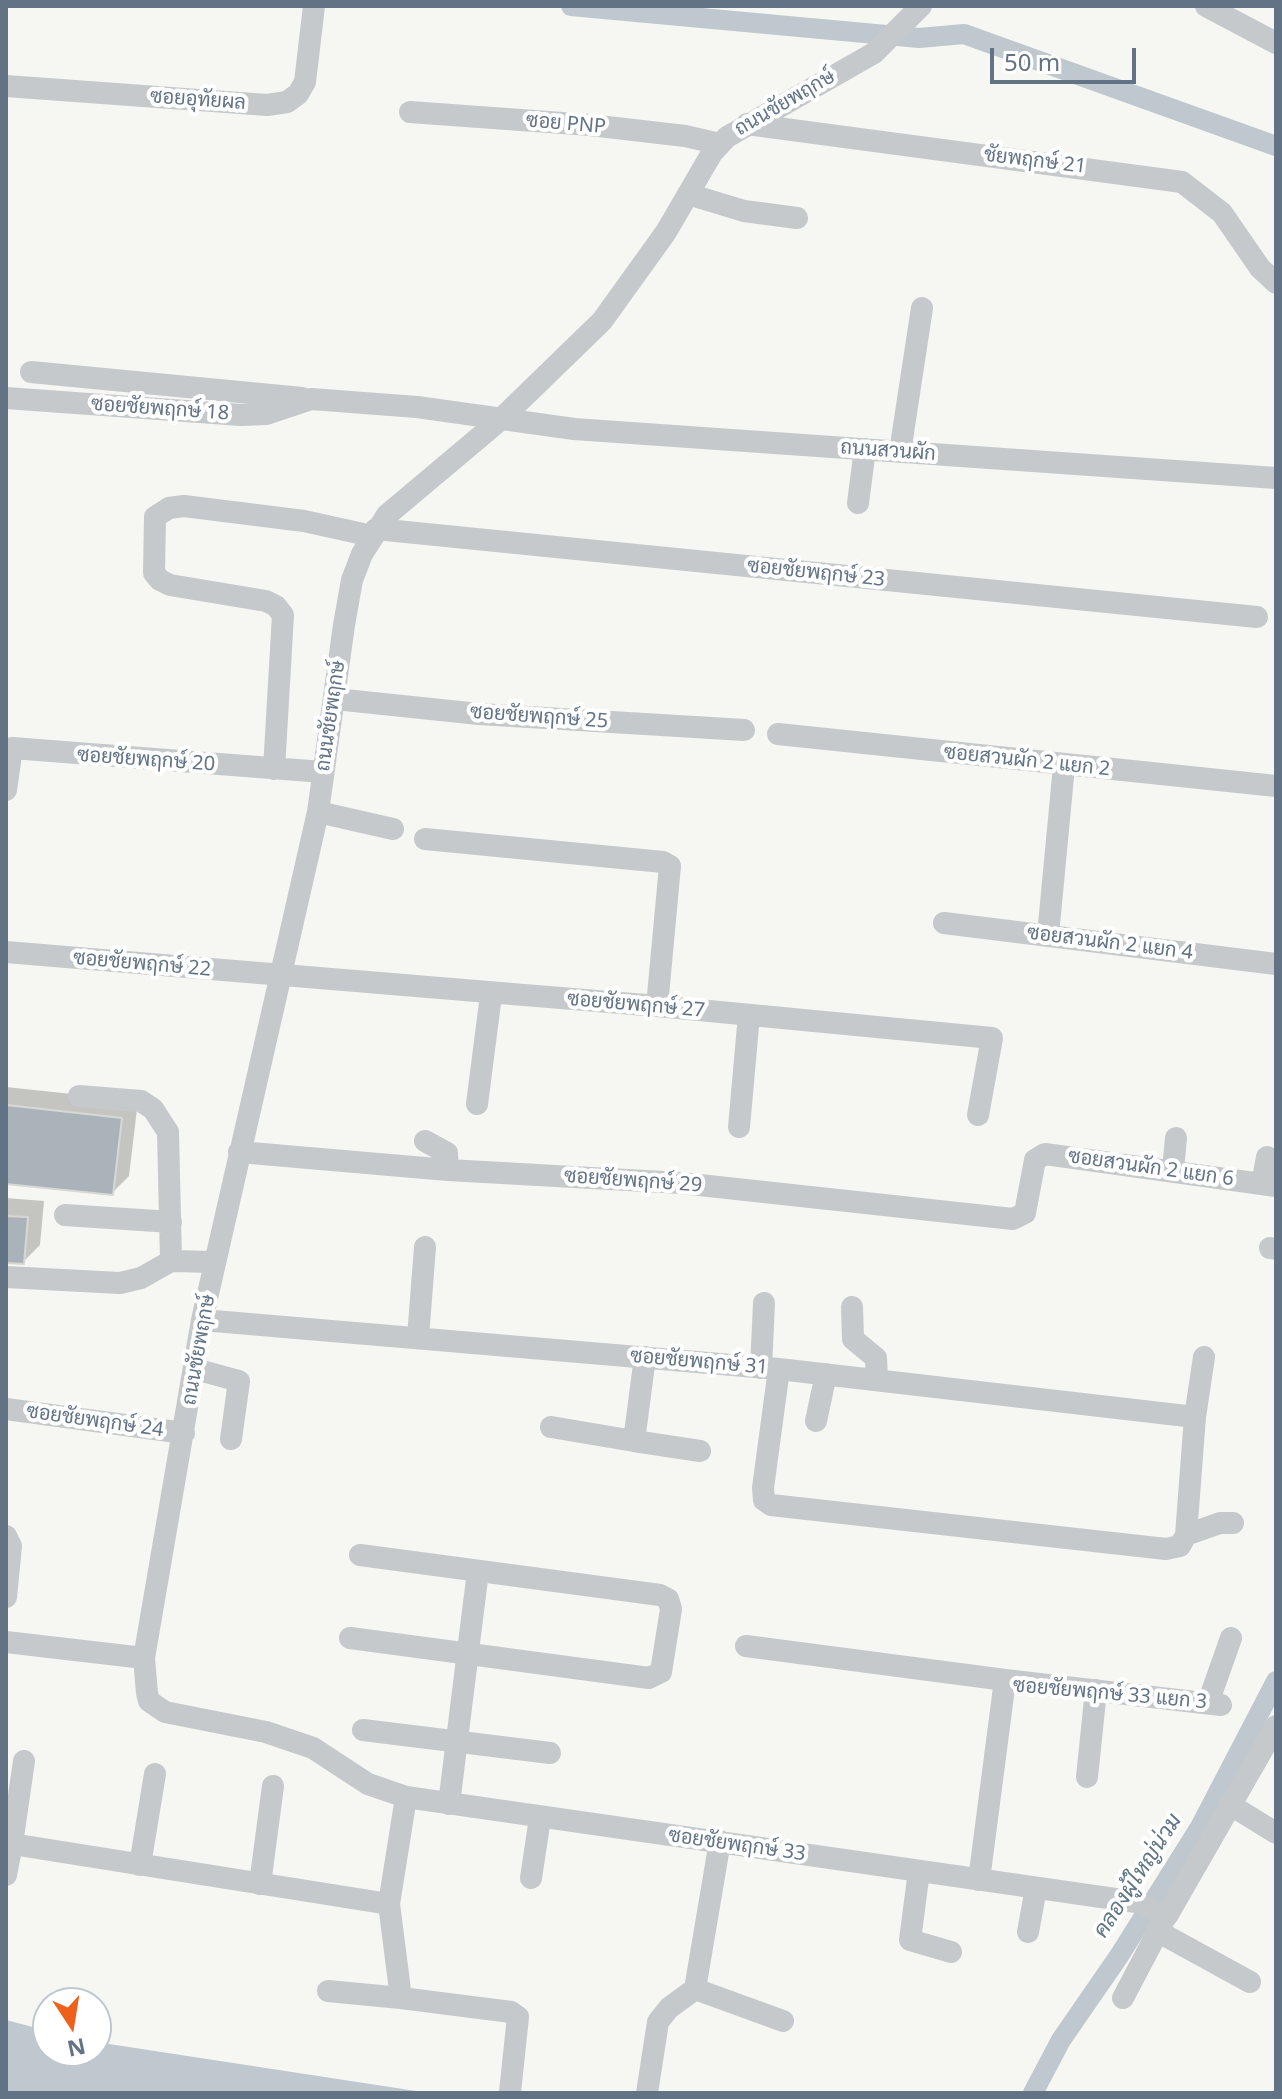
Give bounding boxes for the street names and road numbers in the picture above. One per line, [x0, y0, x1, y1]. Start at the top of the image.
street label: ถนนชัยพฤกษ์ [731, 65, 839, 141]
street label: ซอยอุทัยผล [149, 85, 247, 115]
street label: ซอย PNP [525, 109, 607, 139]
street label: ชัยพฤกษ์ 21 [983, 143, 1087, 179]
street label: ซอยชัยพฤกษ์ 18 [90, 392, 230, 426]
street label: ถนนสวนผัก [839, 436, 937, 466]
street label: ซอยชัยพฤกษ์ 23 [746, 554, 886, 592]
street label: ถนนชัยพฤกษ์ [311, 659, 351, 773]
street label: ซอยชัยพฤกษ์ 25 [469, 700, 609, 734]
street label: ซอยสวนผัก 2 แยก 2 [943, 740, 1111, 782]
street label: ซอยชัยพฤกษ์ 20 [76, 743, 216, 777]
street label: ซอยสวนผัก 2 แยก 4 [1026, 921, 1194, 965]
street label: ซอยชัยพฤกษ์ 22 [72, 946, 212, 982]
street label: ซอยชัยพฤกษ์ 27 [566, 987, 706, 1023]
street label: ซอยสวนผัก 2 แยก 6 [1067, 1144, 1235, 1192]
street label: ซอยชัยพฤกษ์ 29 [563, 1164, 703, 1198]
street label: ถนนชัยพฤกษ์ [177, 1293, 221, 1407]
street label: ซอยชัยพฤกษ์ 31 [629, 1344, 769, 1380]
street label: ซอยชัยพฤกษ์ 24 [25, 1399, 165, 1443]
street label: ซอยชัยพฤกษ์ 33 แยก 3 [1012, 1674, 1208, 1714]
street label: ซอยชัยพฤกษ์ 33 [667, 1823, 807, 1867]

